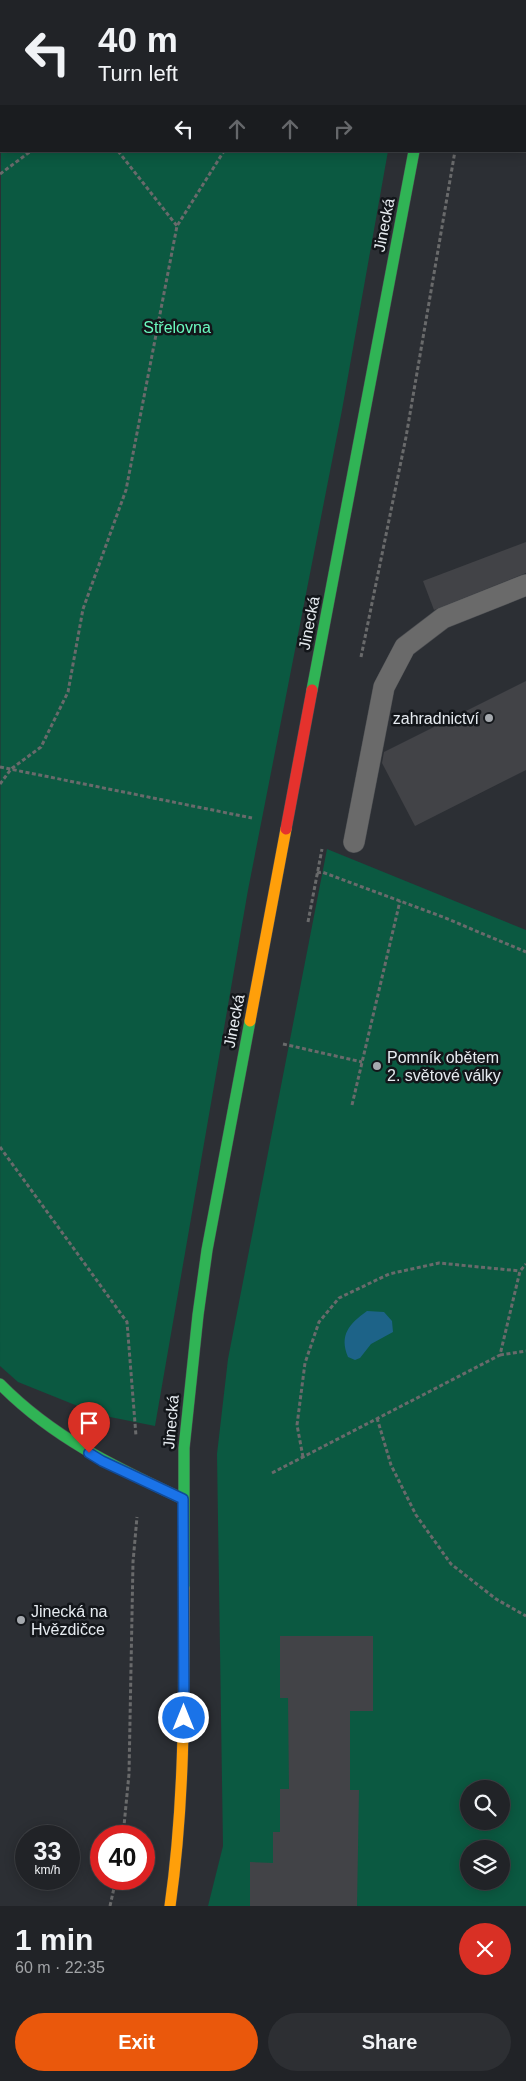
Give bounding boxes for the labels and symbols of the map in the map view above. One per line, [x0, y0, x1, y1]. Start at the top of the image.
street label: Jinecká [370, 197, 398, 253]
park label: Střelovna [143, 319, 211, 336]
street label: Jinecká [295, 595, 323, 651]
place label: zahradnictví [393, 710, 480, 727]
marker: zahradnictví [483, 712, 495, 724]
street label: Jinecká [220, 993, 248, 1049]
place label: Pomník obětem 2. světové války [387, 1049, 501, 1084]
marker: Pomník obětem 2. světové války [371, 1060, 383, 1072]
street label: Jinecká [160, 1394, 182, 1450]
pin [68, 1402, 110, 1453]
place label: Jinecká na Hvězdičce [31, 1603, 108, 1638]
marker: Jinecká na Hvězdičce [15, 1614, 27, 1626]
position arrow [157, 1691, 209, 1743]
speed limit sign: 40 [90, 1825, 155, 1890]

